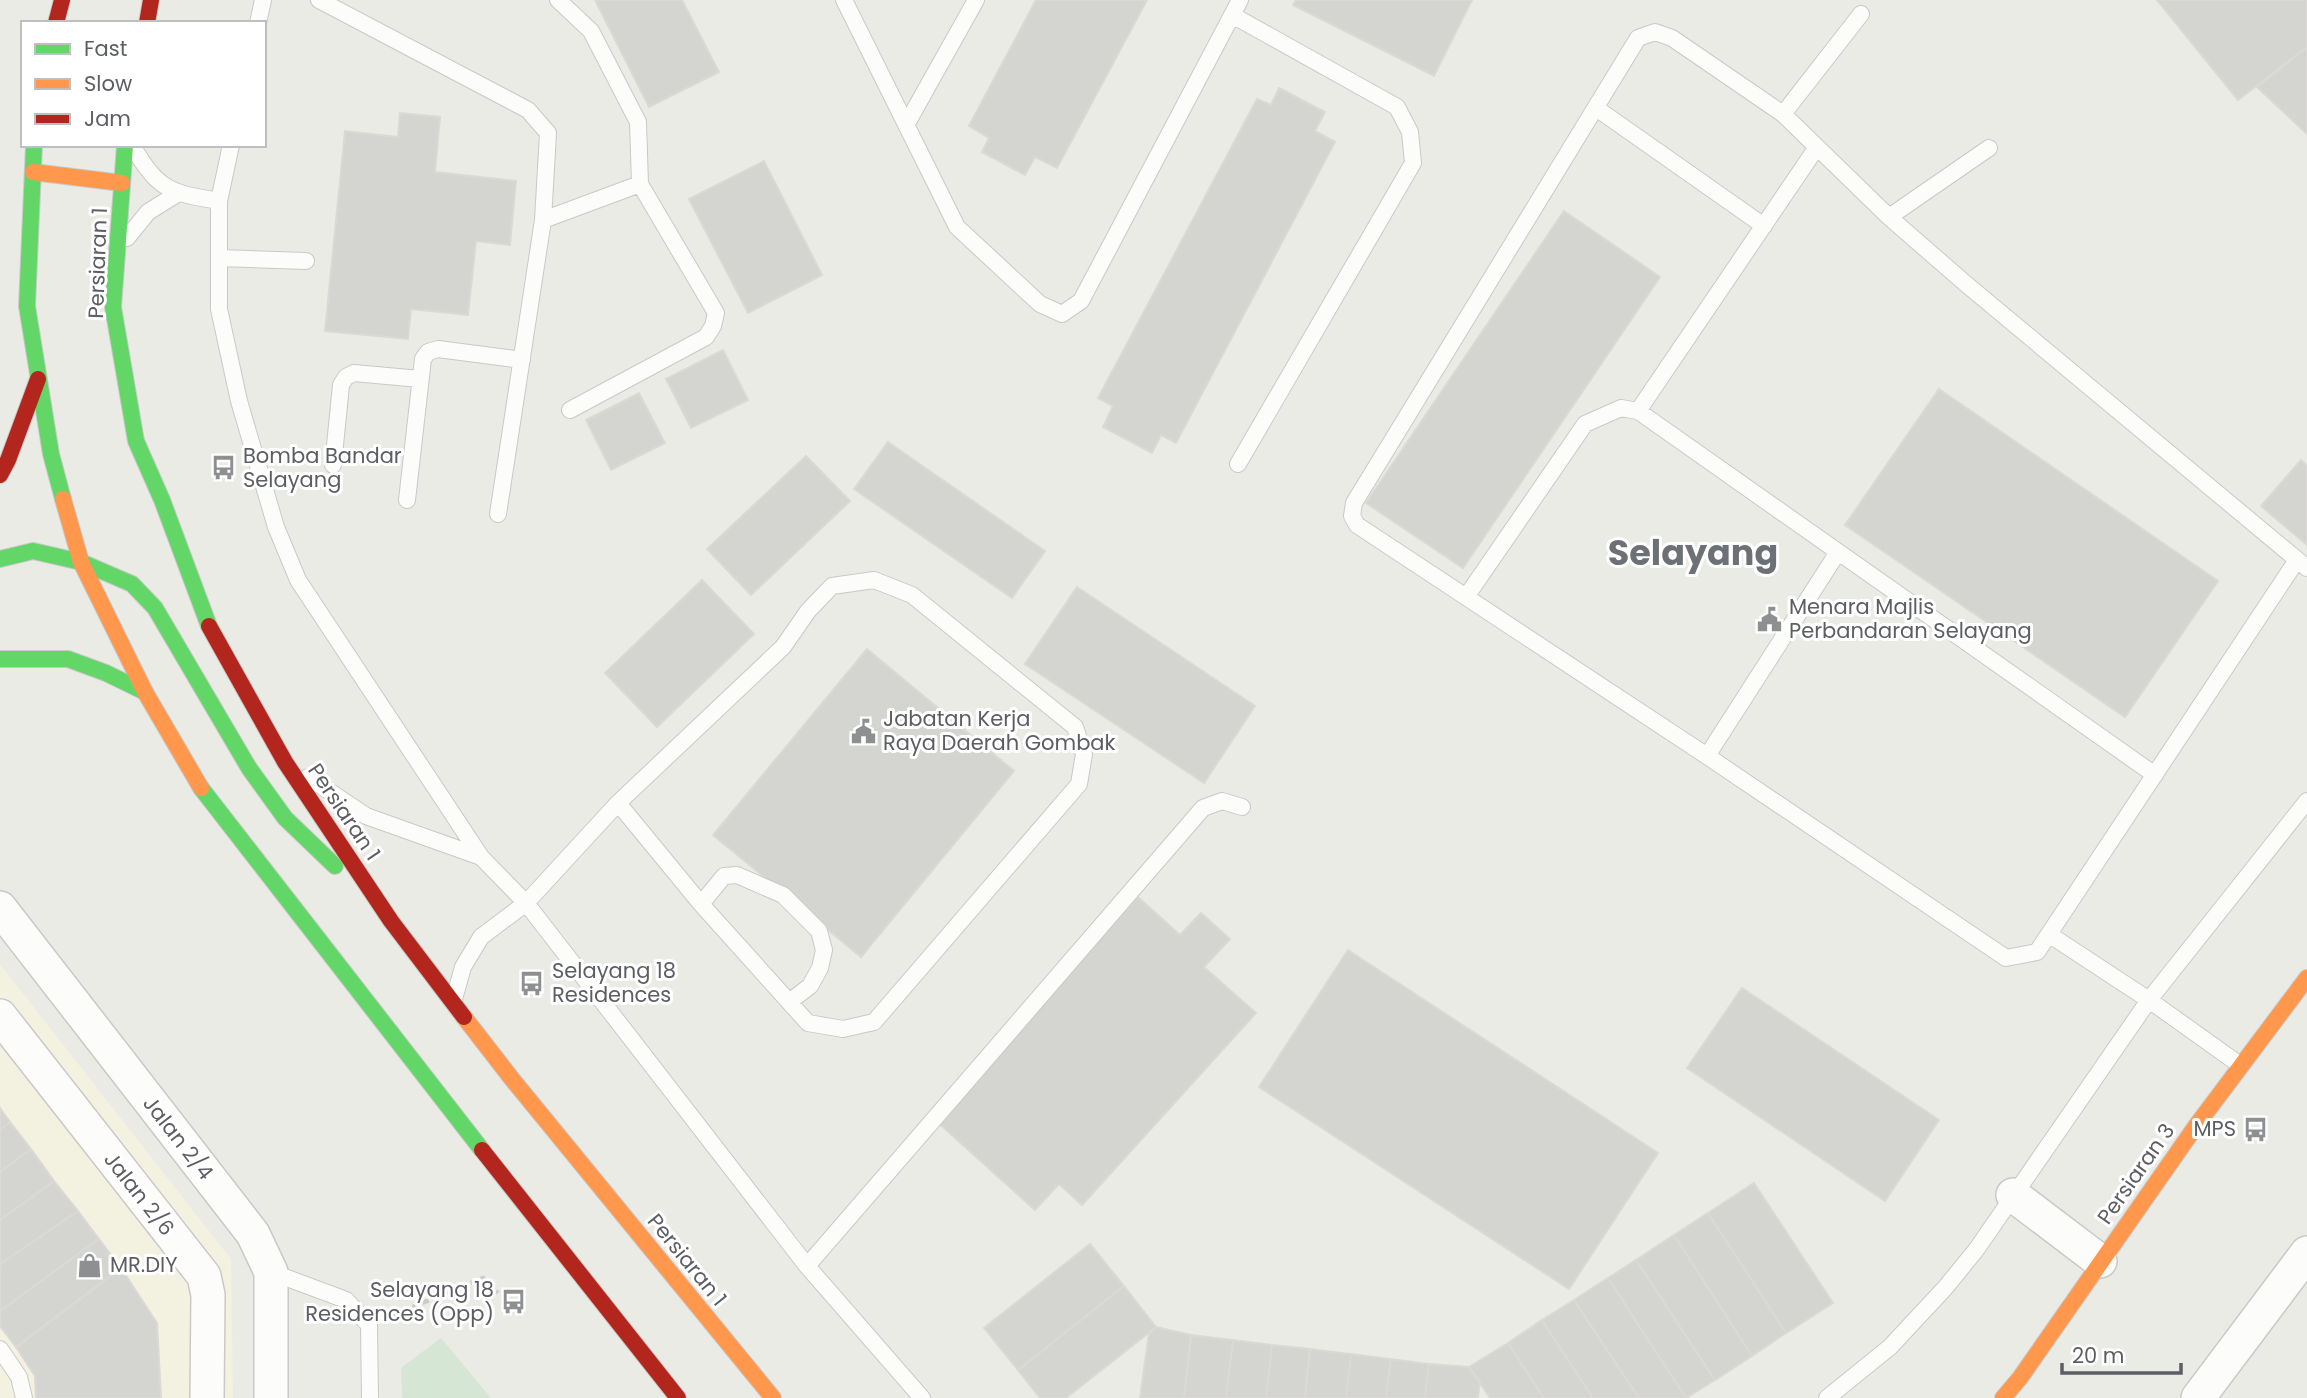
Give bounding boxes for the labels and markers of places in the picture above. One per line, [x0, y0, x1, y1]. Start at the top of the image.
place label: Bomba Bandar Selayang [243, 441, 402, 494]
bus stop icon: Bomba Bandar Selayang [209, 454, 237, 482]
place label: Menara Majlis Perbandaran Selayang [1789, 592, 2032, 645]
public building icon: Menara Majlis Perbandaran Selayang [1755, 605, 1783, 633]
place label: Jabatan Kerja Raya Daerah Gombak [883, 704, 1116, 757]
public building icon: Jabatan Kerja Raya Daerah Gombak [849, 717, 877, 745]
place label: Selayang 18 Residences [552, 956, 676, 1009]
bus stop icon: Selayang 18 Residences [518, 969, 546, 997]
place label: MPS [2193, 1114, 2236, 1143]
bus stop icon: MPS [2242, 1115, 2270, 1143]
place label: MR.DIY [110, 1250, 178, 1279]
shop icon: MR.DIY [76, 1251, 104, 1279]
place label: Selayang 18 Residences (Opp) [305, 1275, 494, 1328]
bus stop icon: Selayang 18 Residences (Opp) [500, 1288, 528, 1316]

